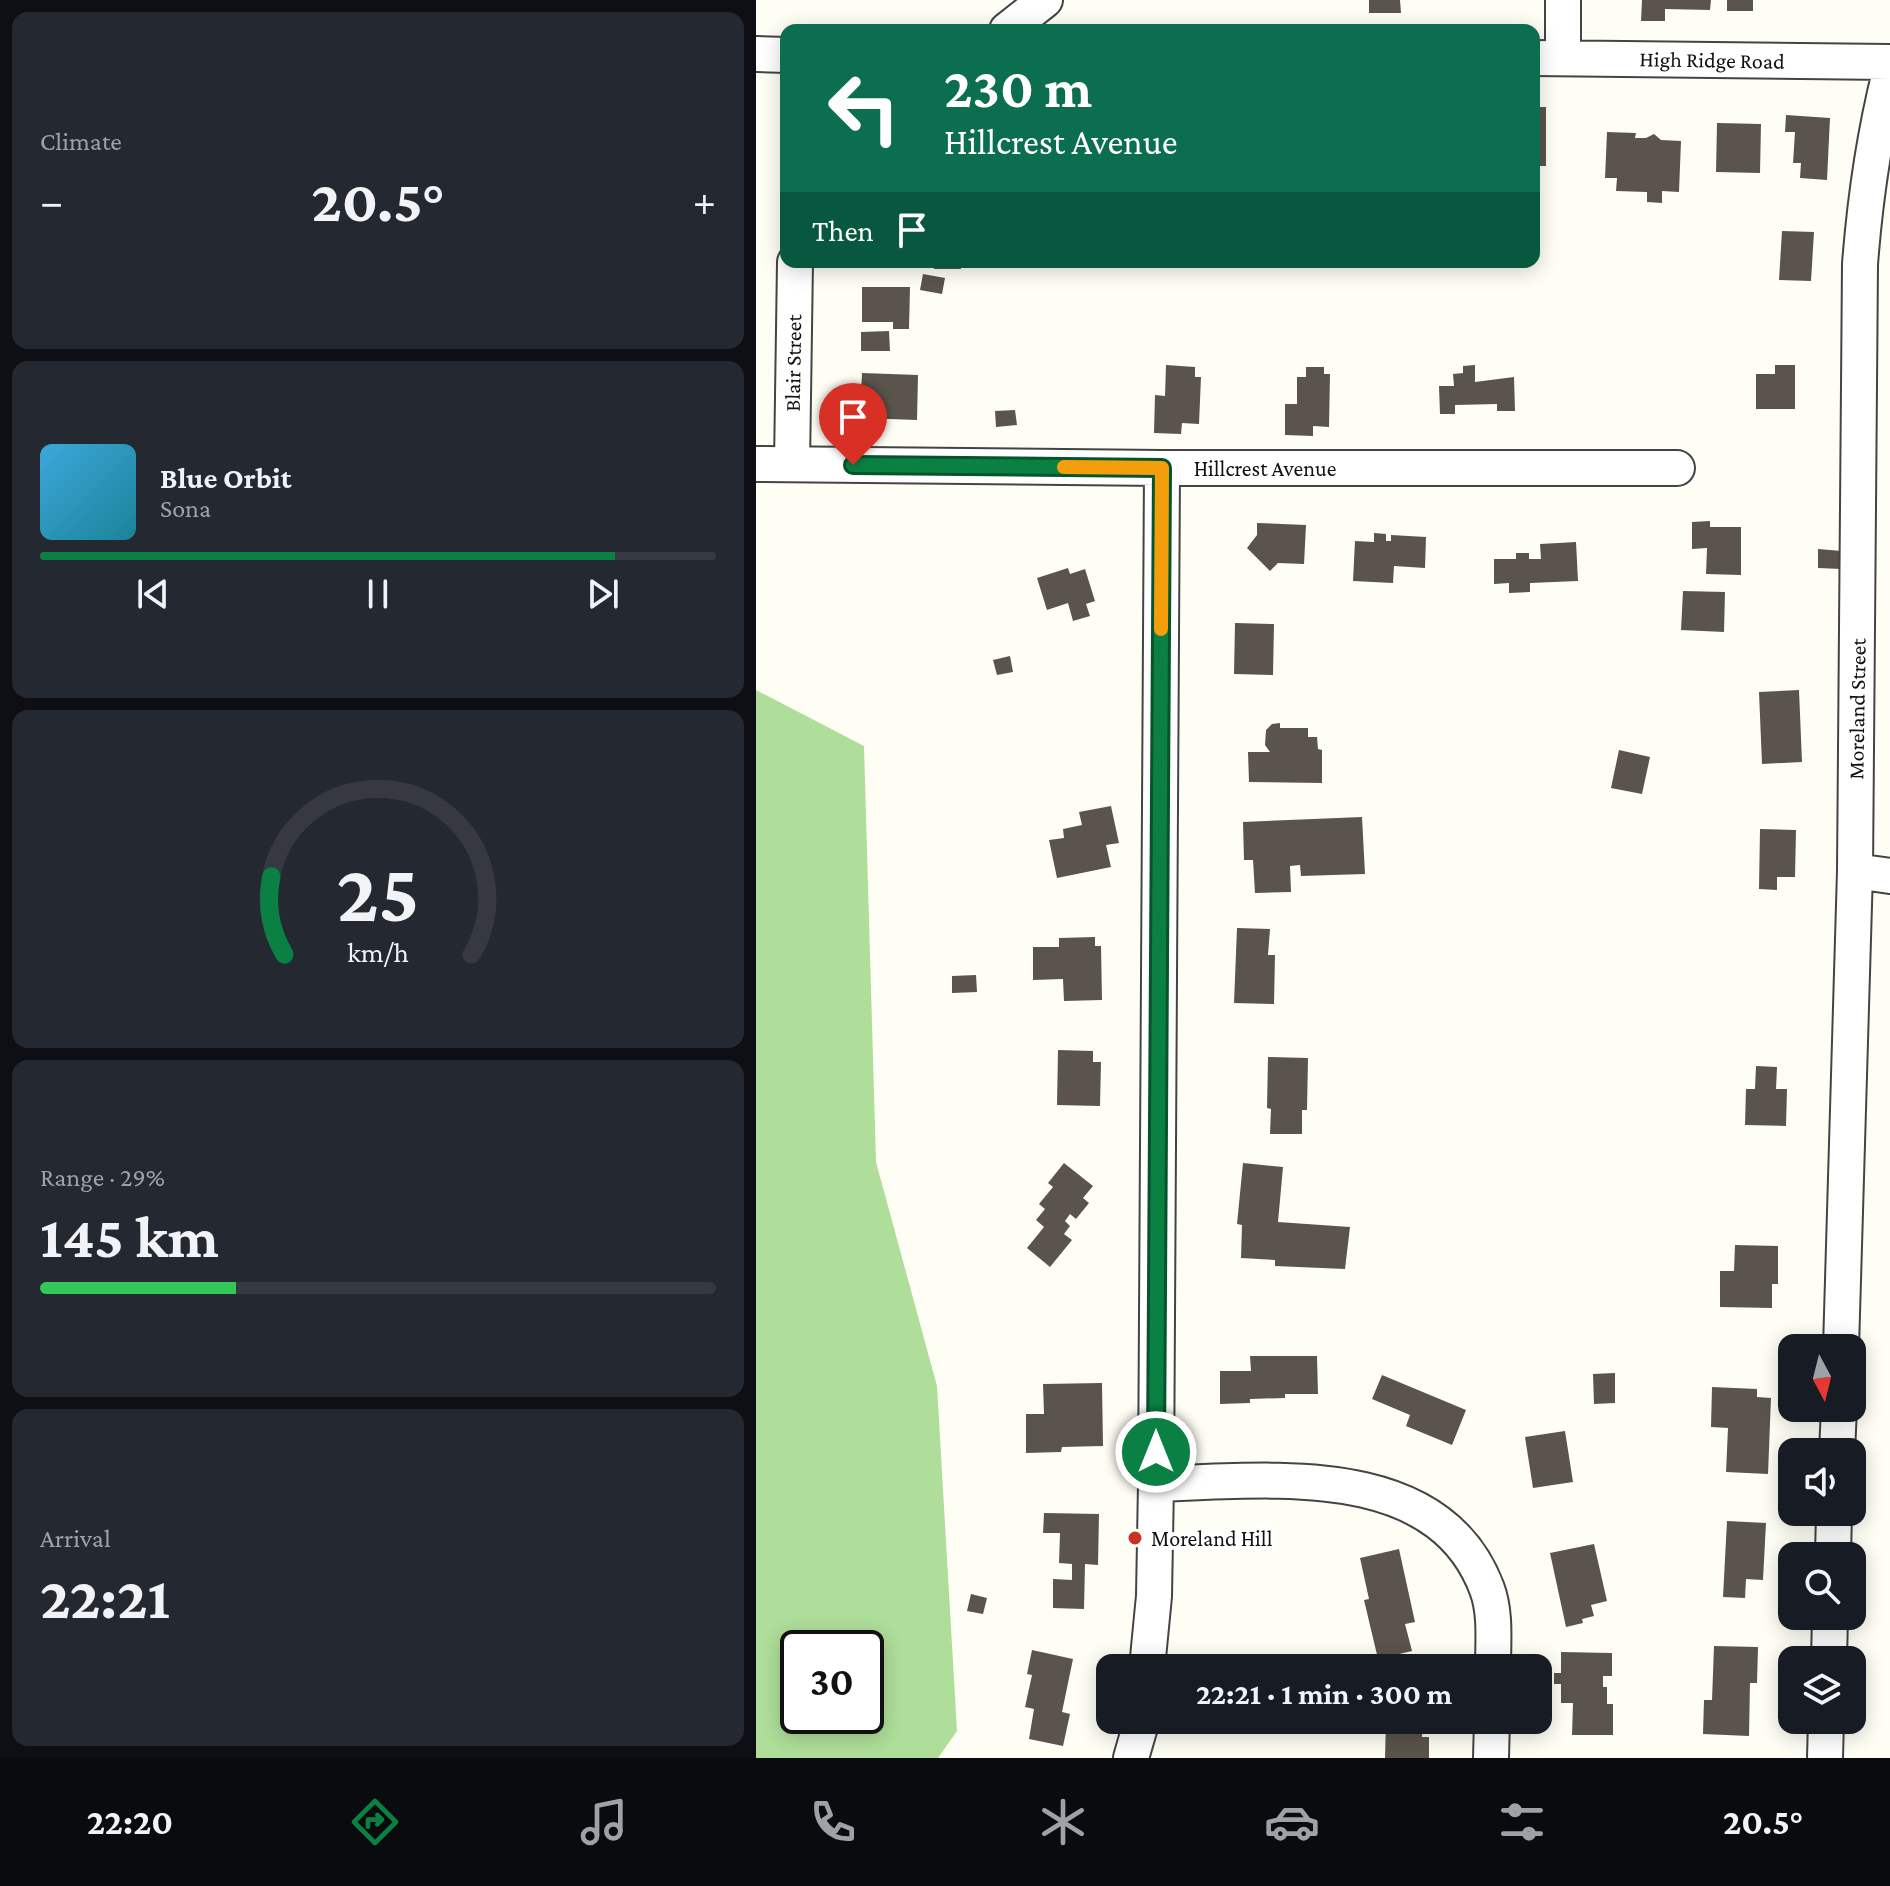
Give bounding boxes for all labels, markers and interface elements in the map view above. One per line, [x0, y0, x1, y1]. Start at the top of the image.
street label: High Ridge Road [1639, 46, 1785, 74]
icon: left [812, 56, 916, 160]
text: 230 m [944, 57, 1092, 119]
text: Hillcrest Avenue [944, 122, 1178, 162]
text: Climate [40, 127, 122, 156]
text: 20.5° [311, 167, 445, 234]
text: − [40, 177, 63, 225]
text: + [693, 177, 716, 225]
icon: arrive [890, 208, 934, 252]
text: Then [812, 214, 874, 247]
street label: Blair Street [780, 313, 806, 412]
pin [819, 383, 887, 465]
icon: arrive [831, 395, 875, 439]
street label: Hillcrest Avenue [1194, 456, 1336, 481]
text: Blue Orbit [160, 461, 291, 494]
text: Sona [160, 494, 211, 523]
icon: previous [131, 572, 175, 616]
icon: pause [356, 572, 400, 616]
icon: next [581, 572, 625, 616]
street label: Moreland Street [1843, 637, 1871, 780]
text: 25 [336, 846, 420, 939]
text: km/h [347, 936, 409, 968]
text: Range · 29% [40, 1163, 165, 1192]
text: 145 km [40, 1203, 219, 1270]
north arrow [1778, 1334, 1866, 1422]
map controls [1778, 1334, 1866, 1734]
position arrow [1114, 1410, 1198, 1494]
button: sound [1778, 1438, 1866, 1526]
text: Arrival [40, 1524, 111, 1553]
place label: Moreland Hill [1151, 1526, 1273, 1551]
marker: Moreland Hill [1126, 1529, 1144, 1547]
button: search [1778, 1542, 1866, 1630]
text: 22:21 [40, 1564, 170, 1631]
speed limit sign: 30 [780, 1630, 884, 1734]
button: layers [1778, 1646, 1866, 1734]
text: 22:21 · 1 min · 300 m [1196, 1677, 1452, 1710]
icon: directions [347, 1794, 403, 1850]
icon: music [576, 1794, 632, 1850]
icon: phone [805, 1794, 861, 1850]
icon: climate [1035, 1794, 1091, 1850]
icon: car [1264, 1794, 1320, 1850]
icon: filters [1494, 1794, 1550, 1850]
text: 22:20 [87, 1802, 173, 1842]
text: 20.5° [1723, 1802, 1803, 1842]

